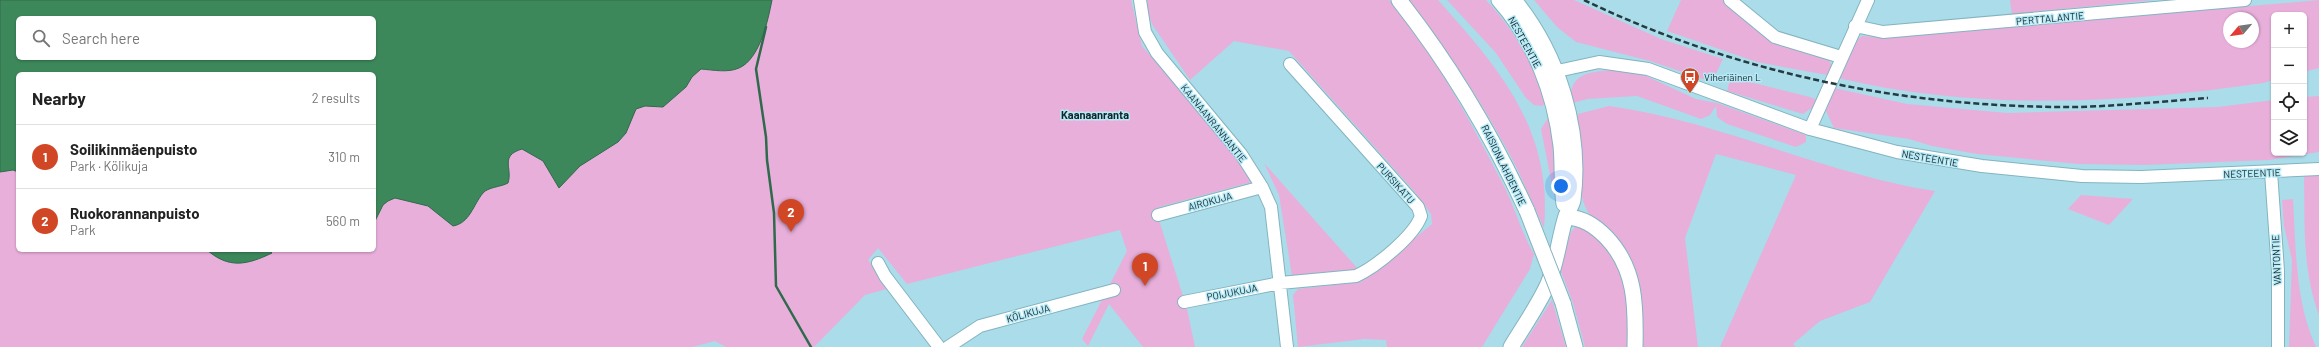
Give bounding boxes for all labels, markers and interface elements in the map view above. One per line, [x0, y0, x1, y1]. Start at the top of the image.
street label: PERTTALANTIE [2015, 9, 2085, 27]
north arrow [2223, 12, 2259, 48]
map controls [2271, 12, 2307, 156]
button: + [2271, 12, 2307, 48]
street label: NESTEENTIE [1506, 14, 1544, 70]
search box [16, 16, 376, 60]
icon: search [30, 27, 52, 49]
text: Search here [62, 29, 140, 47]
button: − [2271, 48, 2307, 84]
bus stop icon: Viheriäinen L [1679, 66, 1701, 94]
place label: Viheriäinen L [1704, 71, 1761, 83]
street label: KAANAANRANNANTIE [1179, 81, 1249, 165]
button: locate [2271, 84, 2307, 120]
text: Nearby [32, 88, 86, 108]
text: 2 results [312, 90, 360, 106]
district label: Kaanaanranta [1061, 108, 1129, 121]
button: layers [2271, 120, 2307, 156]
street label: RAISIONLAHDENTIE [1479, 123, 1529, 207]
text: Soilikinmäenpuisto [70, 140, 197, 158]
street label: NESTEENTIE [1901, 147, 1959, 169]
text: 1 [43, 149, 47, 165]
text: 310 m [328, 149, 360, 165]
text: Park · Kölikuja [70, 158, 148, 174]
street label: PURSIKATU [1375, 160, 1417, 206]
street label: NESTEENTIE [2223, 166, 2281, 180]
your location [1551, 176, 1571, 196]
street label: AIROKUJA [1187, 189, 1233, 213]
pin: 2 [778, 199, 804, 232]
text: Ruokorannanpuisto [70, 204, 200, 222]
text: 2 [41, 213, 49, 229]
text: 560 m [326, 213, 360, 229]
text: Park [70, 222, 96, 238]
street label: VANTONTIE [2269, 235, 2283, 285]
pin: 1 [1132, 253, 1158, 286]
street label: POIJUKUJA [1206, 281, 1258, 303]
street label: KÖLIKUJA [1005, 301, 1051, 325]

